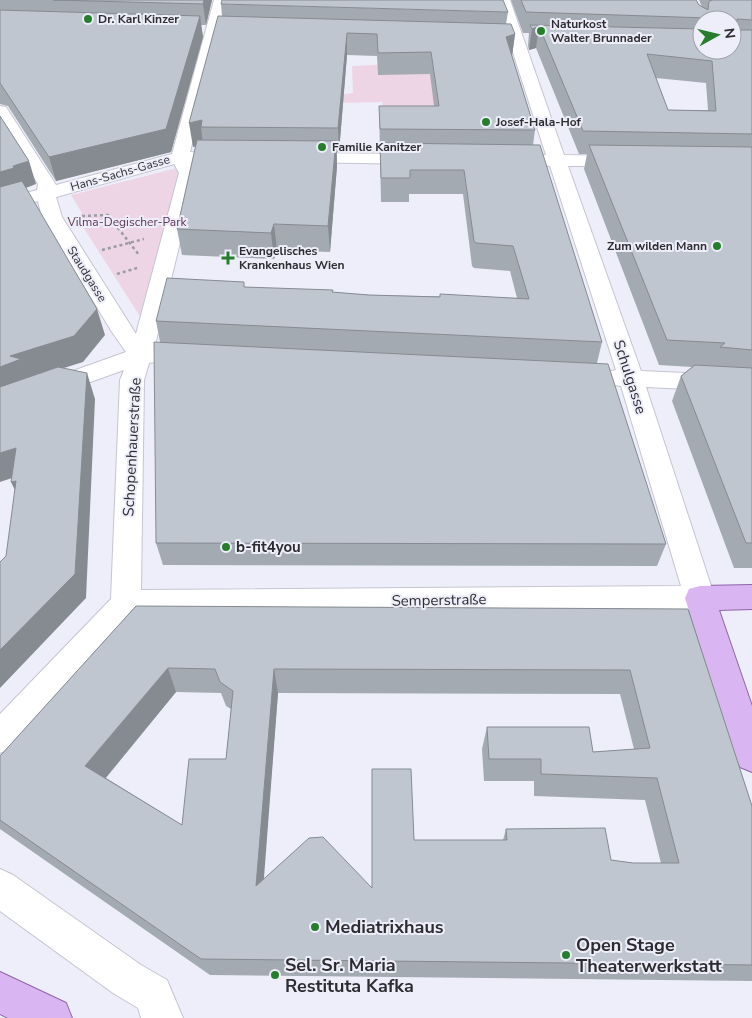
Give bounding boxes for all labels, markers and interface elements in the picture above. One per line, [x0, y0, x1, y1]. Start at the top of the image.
north arrow [692, 10, 742, 60]
place label: Dr. Karl Kinzer [98, 11, 179, 27]
marker: Dr. Karl Kinzer [82, 13, 94, 25]
place label: Naturkost Walter Brunnader [551, 16, 652, 46]
marker: Naturkost Walter Brunnader [535, 25, 547, 37]
text: N [719, 27, 740, 40]
place label: Josef-Hala-Hof [495, 114, 582, 130]
marker: Josef-Hala-Hof [480, 116, 492, 128]
place label: Familie Kanitzer [332, 139, 422, 155]
marker: Familie Kanitzer [316, 141, 328, 153]
street label: Hans-Sachs-Gasse [68, 151, 172, 195]
park label: Vilma-Degischer-Park [66, 214, 188, 230]
place label: Zum wilden Mann [607, 238, 707, 254]
marker: Zum wilden Mann [711, 240, 723, 252]
street label: Staudgasse [64, 243, 110, 305]
place label: Evangelisches Krankenhaus Wien [239, 243, 345, 273]
marker: Evangelisches Krankenhaus Wien [221, 251, 235, 265]
street label: Schulgasse [609, 337, 651, 417]
street label: Schopenhauerstraße [118, 377, 146, 517]
place label: b-fit4you [236, 537, 301, 557]
marker: b-fit4you [220, 541, 232, 553]
street label: Semperstraße [391, 589, 487, 611]
place label: Mediatrixhaus [325, 915, 444, 939]
marker: Mediatrixhaus [309, 921, 321, 933]
place label: Open Stage Theaterwerkstatt [576, 933, 722, 978]
marker: Open Stage Theaterwerkstatt [560, 949, 572, 961]
place label: Sel. Sr. Maria Restituta Kafka [285, 953, 414, 998]
marker: Sel. Sr. Maria Restituta Kafka [269, 969, 281, 981]

